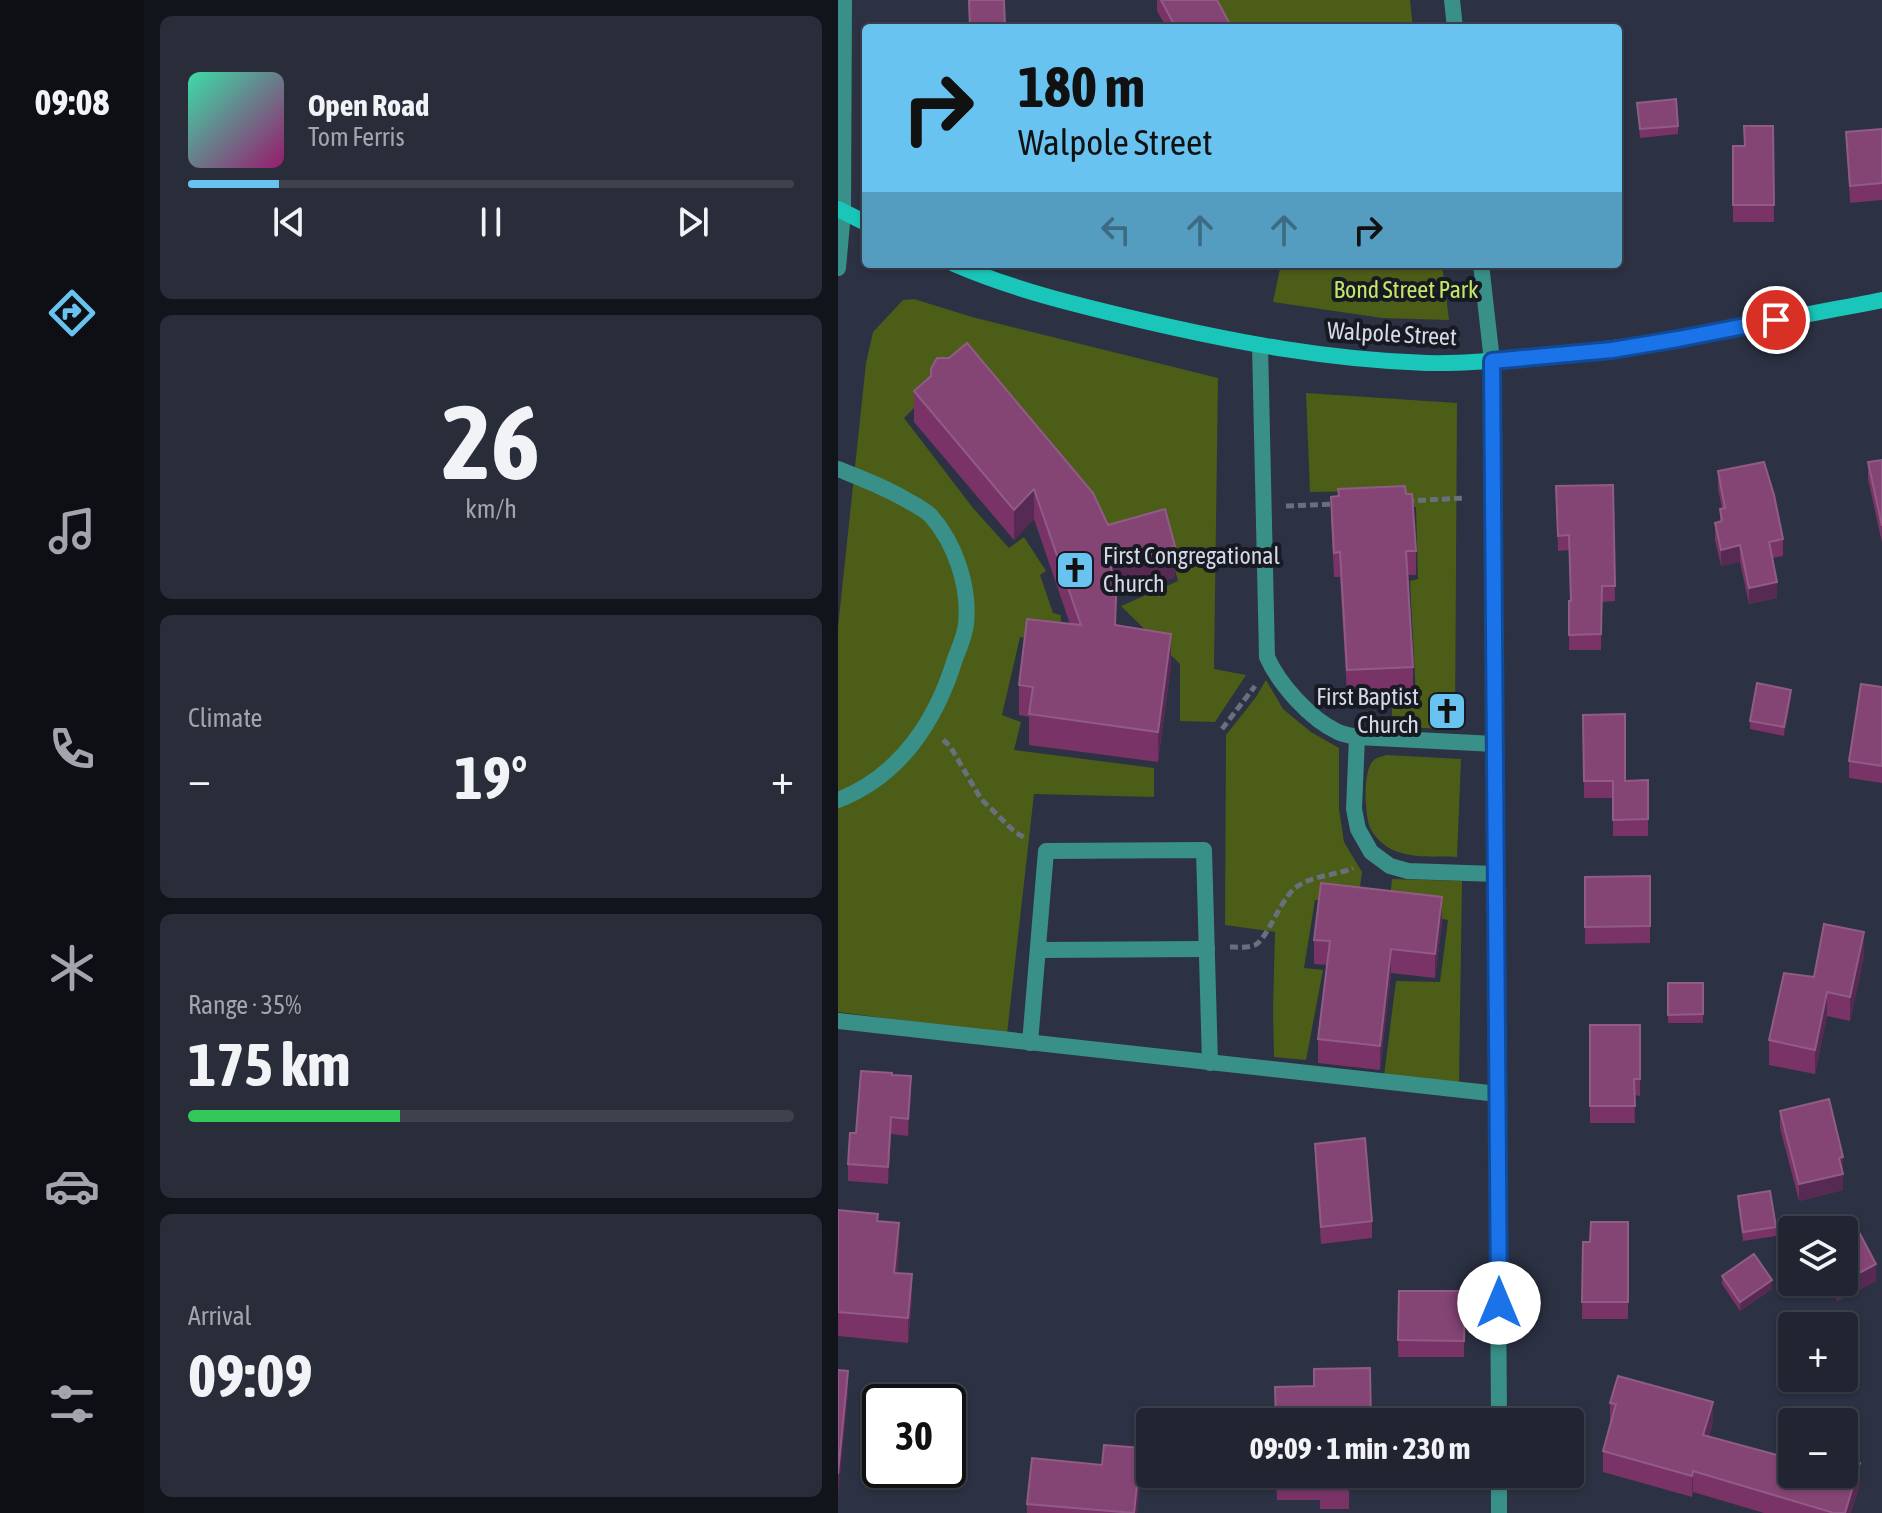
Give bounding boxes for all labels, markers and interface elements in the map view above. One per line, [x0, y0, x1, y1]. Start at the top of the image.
text: 180 m [1018, 55, 1145, 119]
icon: right [886, 56, 990, 160]
text: 09:08 [35, 81, 109, 123]
text: Open Road [308, 88, 429, 122]
text: Walpole Street [1018, 121, 1213, 163]
text: Tom Ferris [308, 122, 405, 152]
icon: previous [267, 200, 311, 244]
icon: pause [469, 200, 513, 244]
icon: next [671, 200, 715, 244]
icon: left [1094, 208, 1138, 252]
icon: ahead [1178, 208, 1222, 252]
icon: ahead [1262, 208, 1306, 252]
icon: right [1346, 208, 1390, 252]
park label: Bond Street Park [1334, 276, 1479, 303]
icon: directions [44, 285, 100, 341]
pin [1742, 286, 1810, 354]
icon: arrive [1754, 298, 1798, 342]
street label: Walpole Street [1326, 317, 1458, 350]
text: 26 [442, 382, 540, 501]
text: km/h [465, 494, 517, 524]
icon: music [44, 503, 100, 559]
place label: First Congregational Church [1103, 542, 1280, 597]
church icon: First Congregational Church [1054, 549, 1096, 591]
place label: First Baptist Church [1316, 683, 1419, 738]
church icon: First Baptist Church [1426, 690, 1468, 732]
text: Climate [188, 703, 262, 733]
icon: phone [44, 721, 100, 777]
text: 19° [455, 743, 527, 812]
text: − [188, 753, 211, 803]
text: + [771, 753, 794, 803]
icon: climate [44, 940, 100, 996]
text: Range · 35% [188, 990, 301, 1020]
text: 175 km [188, 1030, 350, 1099]
icon: car [44, 1158, 100, 1214]
map controls [1778, 1216, 1858, 1488]
button: layers [1778, 1216, 1858, 1296]
position arrow [1457, 1261, 1541, 1345]
text: Arrival [188, 1301, 252, 1331]
button: + [1778, 1312, 1858, 1392]
text: 09:09 [188, 1341, 313, 1410]
icon: filters [44, 1376, 100, 1432]
speed limit sign: 30 [862, 1384, 966, 1488]
button: − [1778, 1408, 1858, 1488]
text: 09:09 · 1 min · 230 m [1250, 1431, 1470, 1465]

